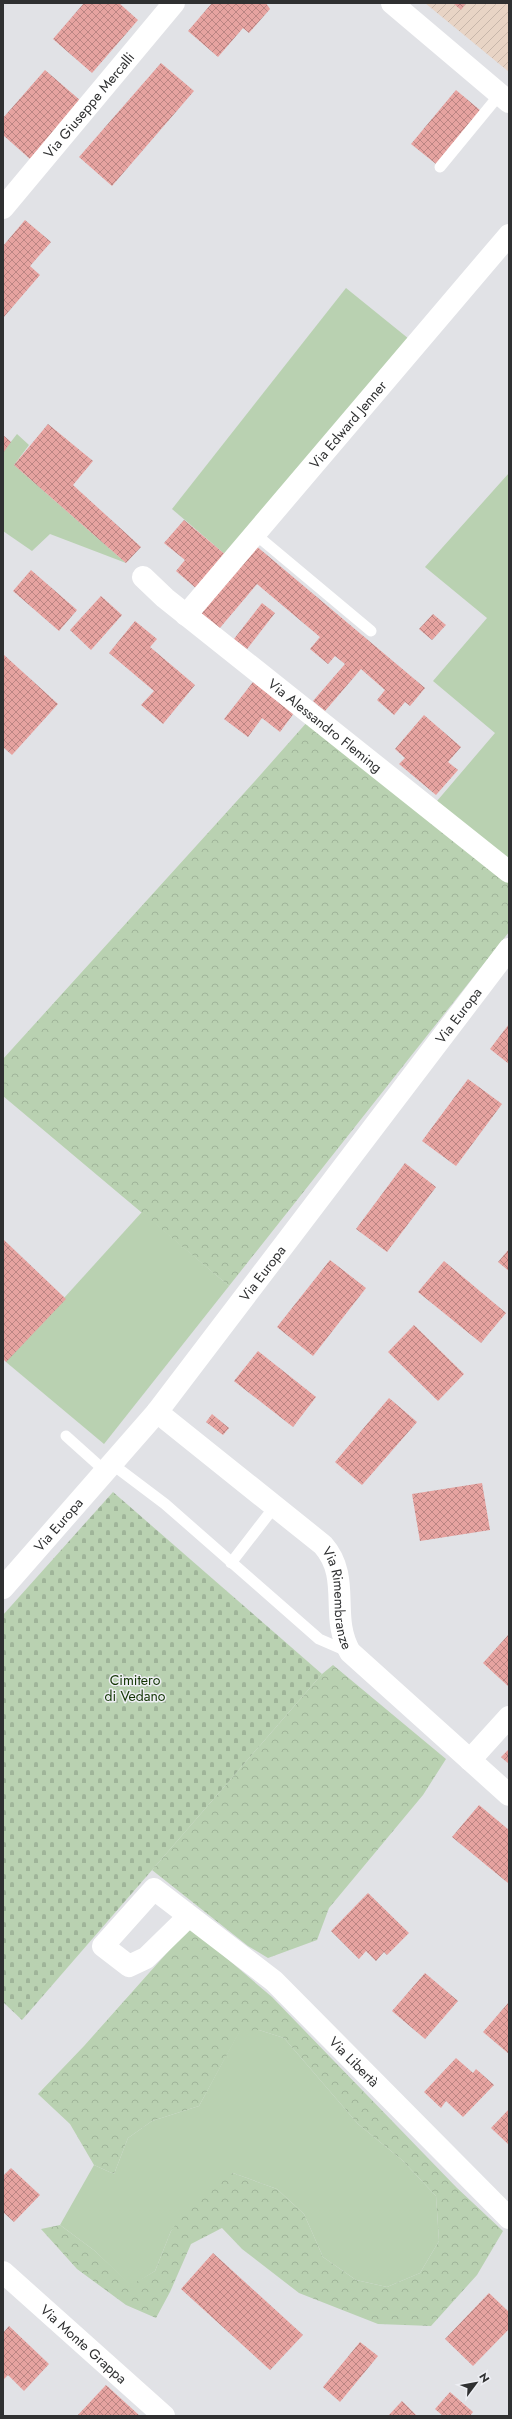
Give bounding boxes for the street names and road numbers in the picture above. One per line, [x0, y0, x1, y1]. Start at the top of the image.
street label: Via Giuseppe Mercalli [39, 48, 139, 162]
street label: Via Edward Jenner [305, 376, 391, 473]
street label: Via Alessandro Fleming [264, 674, 386, 777]
street label: Via Europa [431, 983, 486, 1048]
street label: Via Europa [234, 1241, 290, 1306]
street label: Via Europa [29, 1493, 88, 1556]
street label: Via Rimembranze [317, 1542, 357, 1653]
street label: Via Libertà [324, 2032, 384, 2091]
street label: Via Monte Grappa [36, 2300, 131, 2388]

